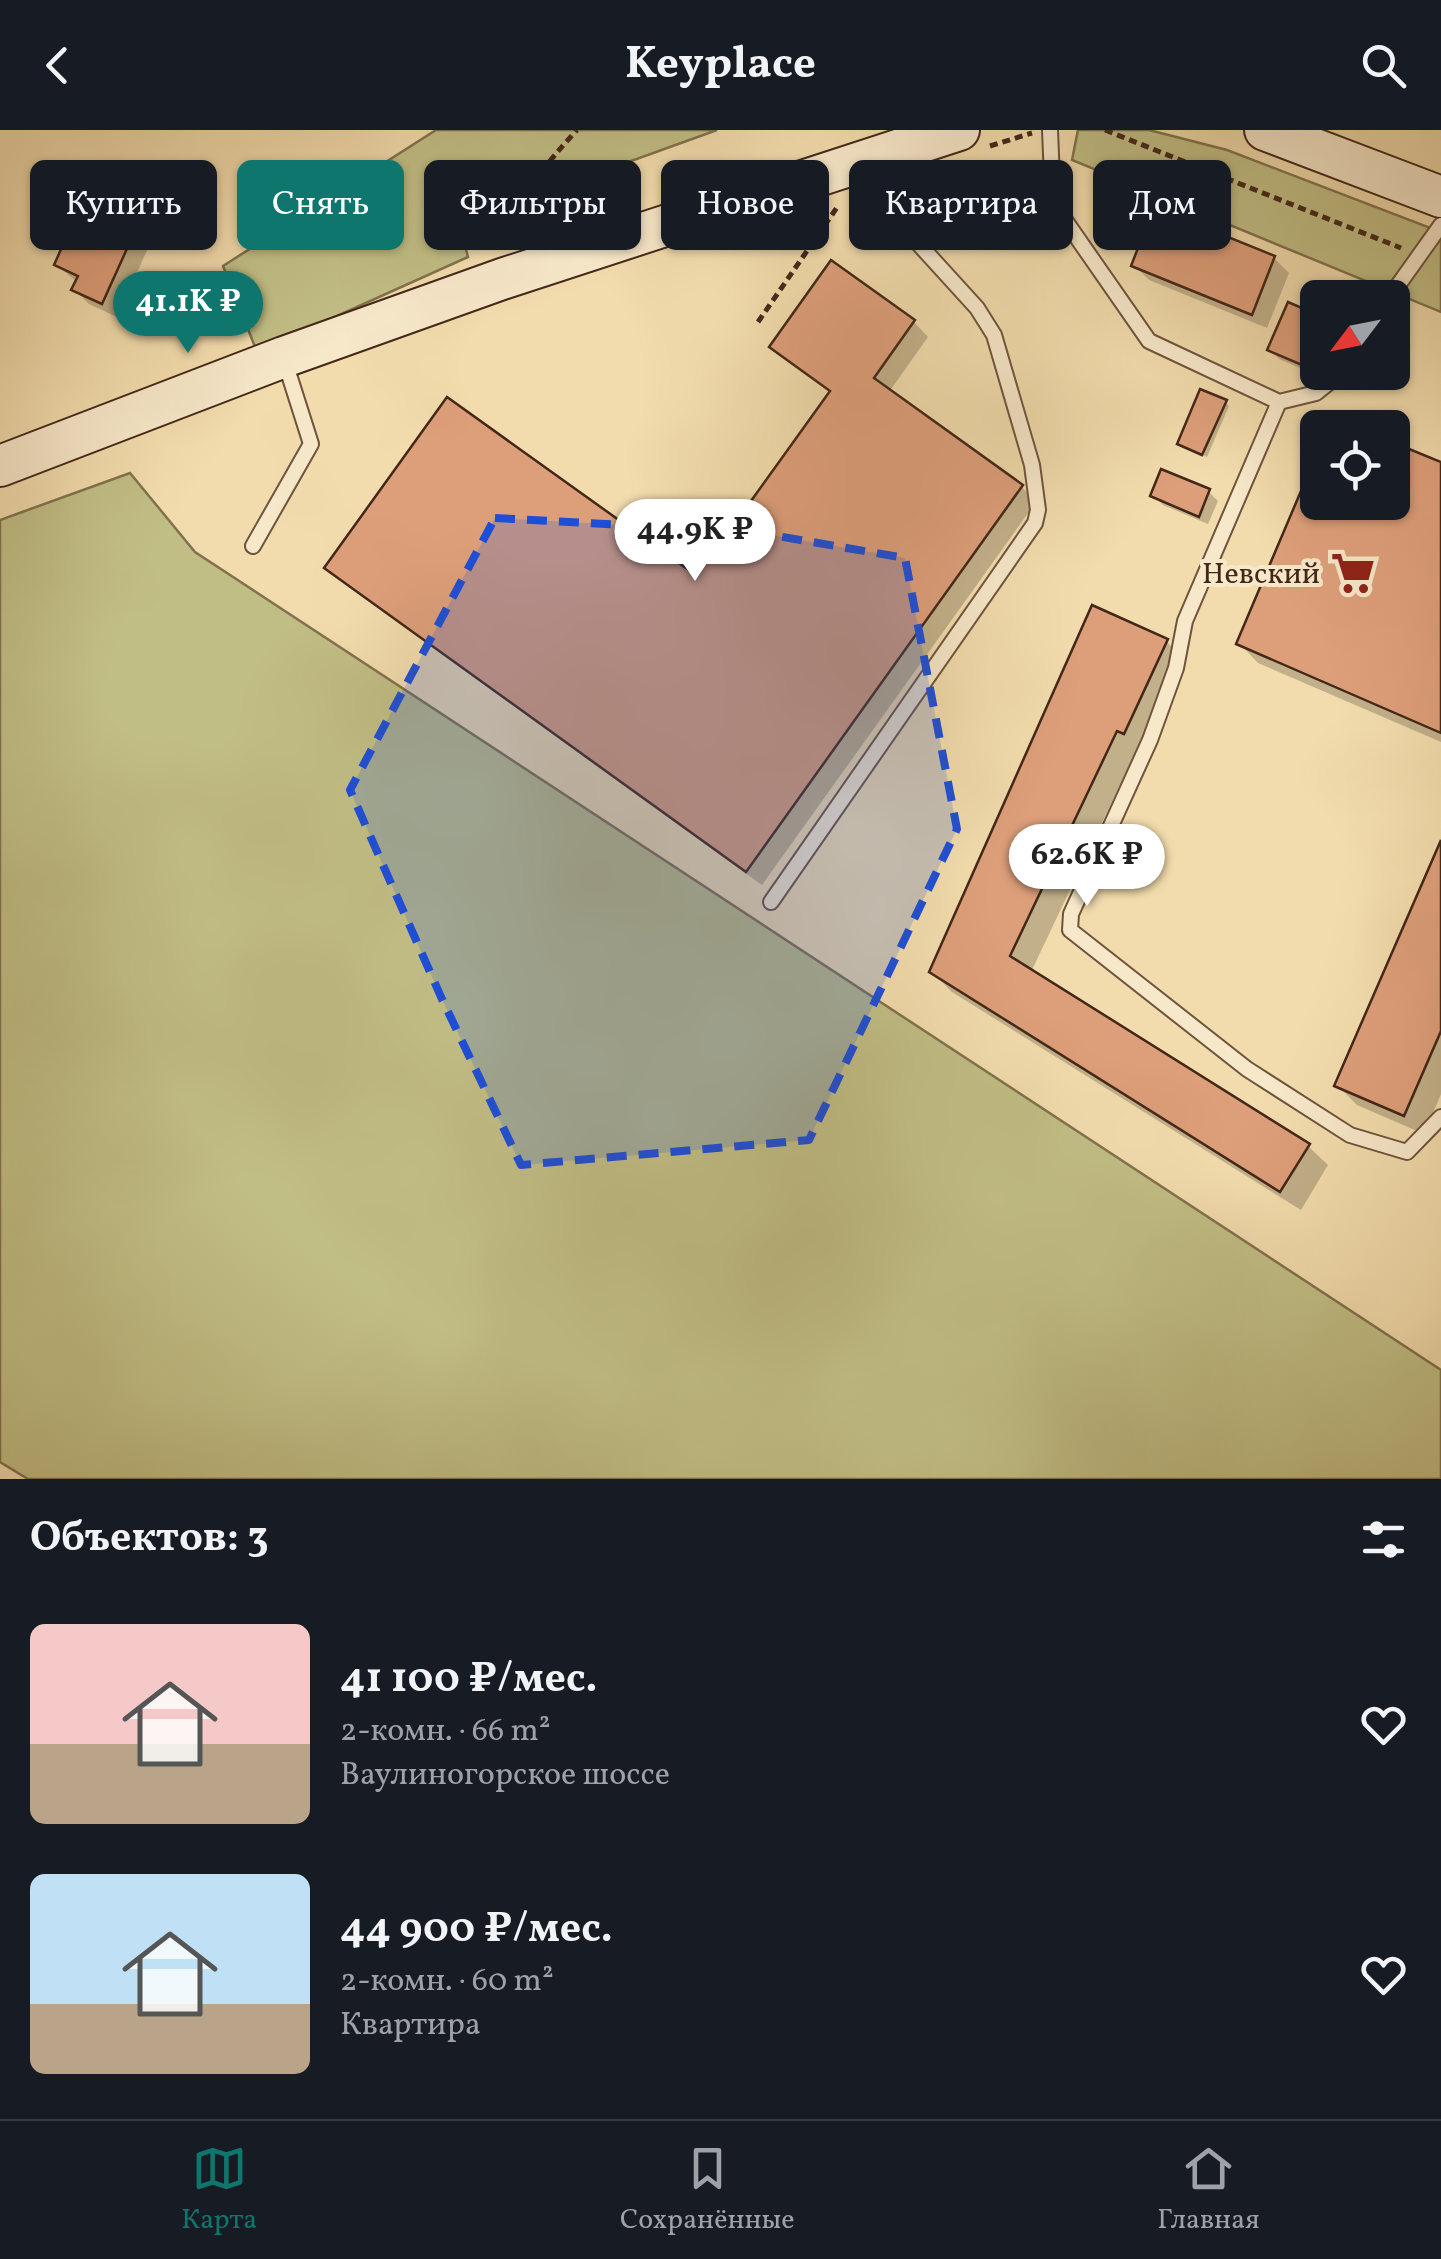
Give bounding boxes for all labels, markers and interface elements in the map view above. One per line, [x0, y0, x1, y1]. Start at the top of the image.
text: Keyplace [625, 34, 816, 97]
icon: back [30, 38, 85, 93]
icon: search [1356, 38, 1411, 93]
chip: Купить [30, 160, 217, 250]
chip: Снять [237, 160, 404, 250]
chip: Фильтры [424, 160, 641, 250]
chip: Новое [661, 160, 829, 250]
chip: Квартира [849, 160, 1073, 250]
chip: Дом [1093, 160, 1231, 250]
pin: 41.1K ₽ [96, 271, 280, 356]
north arrow [1300, 280, 1410, 390]
map controls [1300, 280, 1410, 520]
text: 41.1K ₽ [135, 281, 241, 325]
button: locate [1300, 410, 1410, 520]
pin: 44.9K ₽ [603, 499, 787, 584]
text: 44.9K ₽ [636, 509, 754, 553]
supermarket icon: Невский [1329, 549, 1377, 597]
place label: Невский [1202, 554, 1320, 596]
pin: 62.6K ₽ [995, 824, 1179, 909]
text: 62.6K ₽ [1031, 834, 1143, 878]
text: Объектов: 3 [30, 1510, 269, 1569]
icon: filters [1356, 1512, 1411, 1567]
text: 41 100 ₽/мес. [340, 1651, 597, 1710]
icon: home [110, 1664, 230, 1784]
icon: heart [1356, 1697, 1411, 1752]
text: 2-комн. · 66 m² [340, 1710, 551, 1754]
text: Ваулиногорское шоссе [340, 1754, 670, 1798]
text: 44 900 ₽/мес. [340, 1901, 613, 1960]
icon: home [110, 1914, 230, 2034]
icon: heart [1356, 1947, 1411, 2002]
text: 2-комн. · 60 m² [340, 1960, 554, 2004]
text: Квартира [340, 2004, 481, 2048]
tab: Карта [181, 2141, 257, 2240]
tab: Сохранённые [620, 2141, 795, 2240]
tab: Главная [1157, 2141, 1260, 2240]

